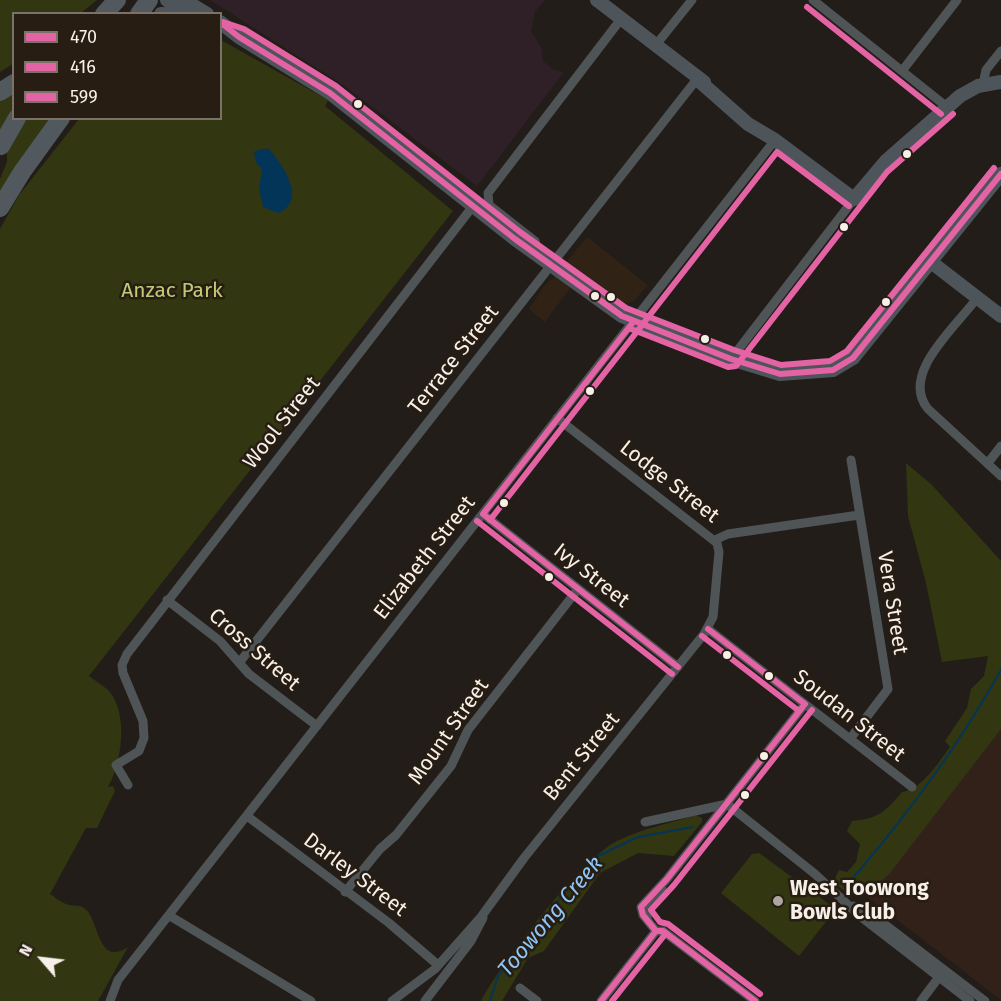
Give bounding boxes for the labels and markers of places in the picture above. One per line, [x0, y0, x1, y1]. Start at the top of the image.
unlabelled marker [352, 98, 364, 110]
unlabelled marker [901, 148, 913, 160]
unlabelled marker [838, 221, 850, 233]
unlabelled marker [589, 290, 601, 302]
unlabelled marker [605, 291, 617, 303]
unlabelled marker [880, 296, 892, 308]
unlabelled marker [699, 333, 711, 345]
unlabelled marker [584, 385, 596, 397]
unlabelled marker [498, 497, 510, 509]
unlabelled marker [543, 571, 555, 583]
unlabelled marker [721, 649, 733, 661]
unlabelled marker [763, 670, 775, 682]
unlabelled marker [758, 750, 770, 762]
unlabelled marker [739, 789, 751, 801]
place label: West Toowong Bowls Club [790, 876, 929, 926]
marker: West Toowong Bowls Club [771, 894, 785, 908]

